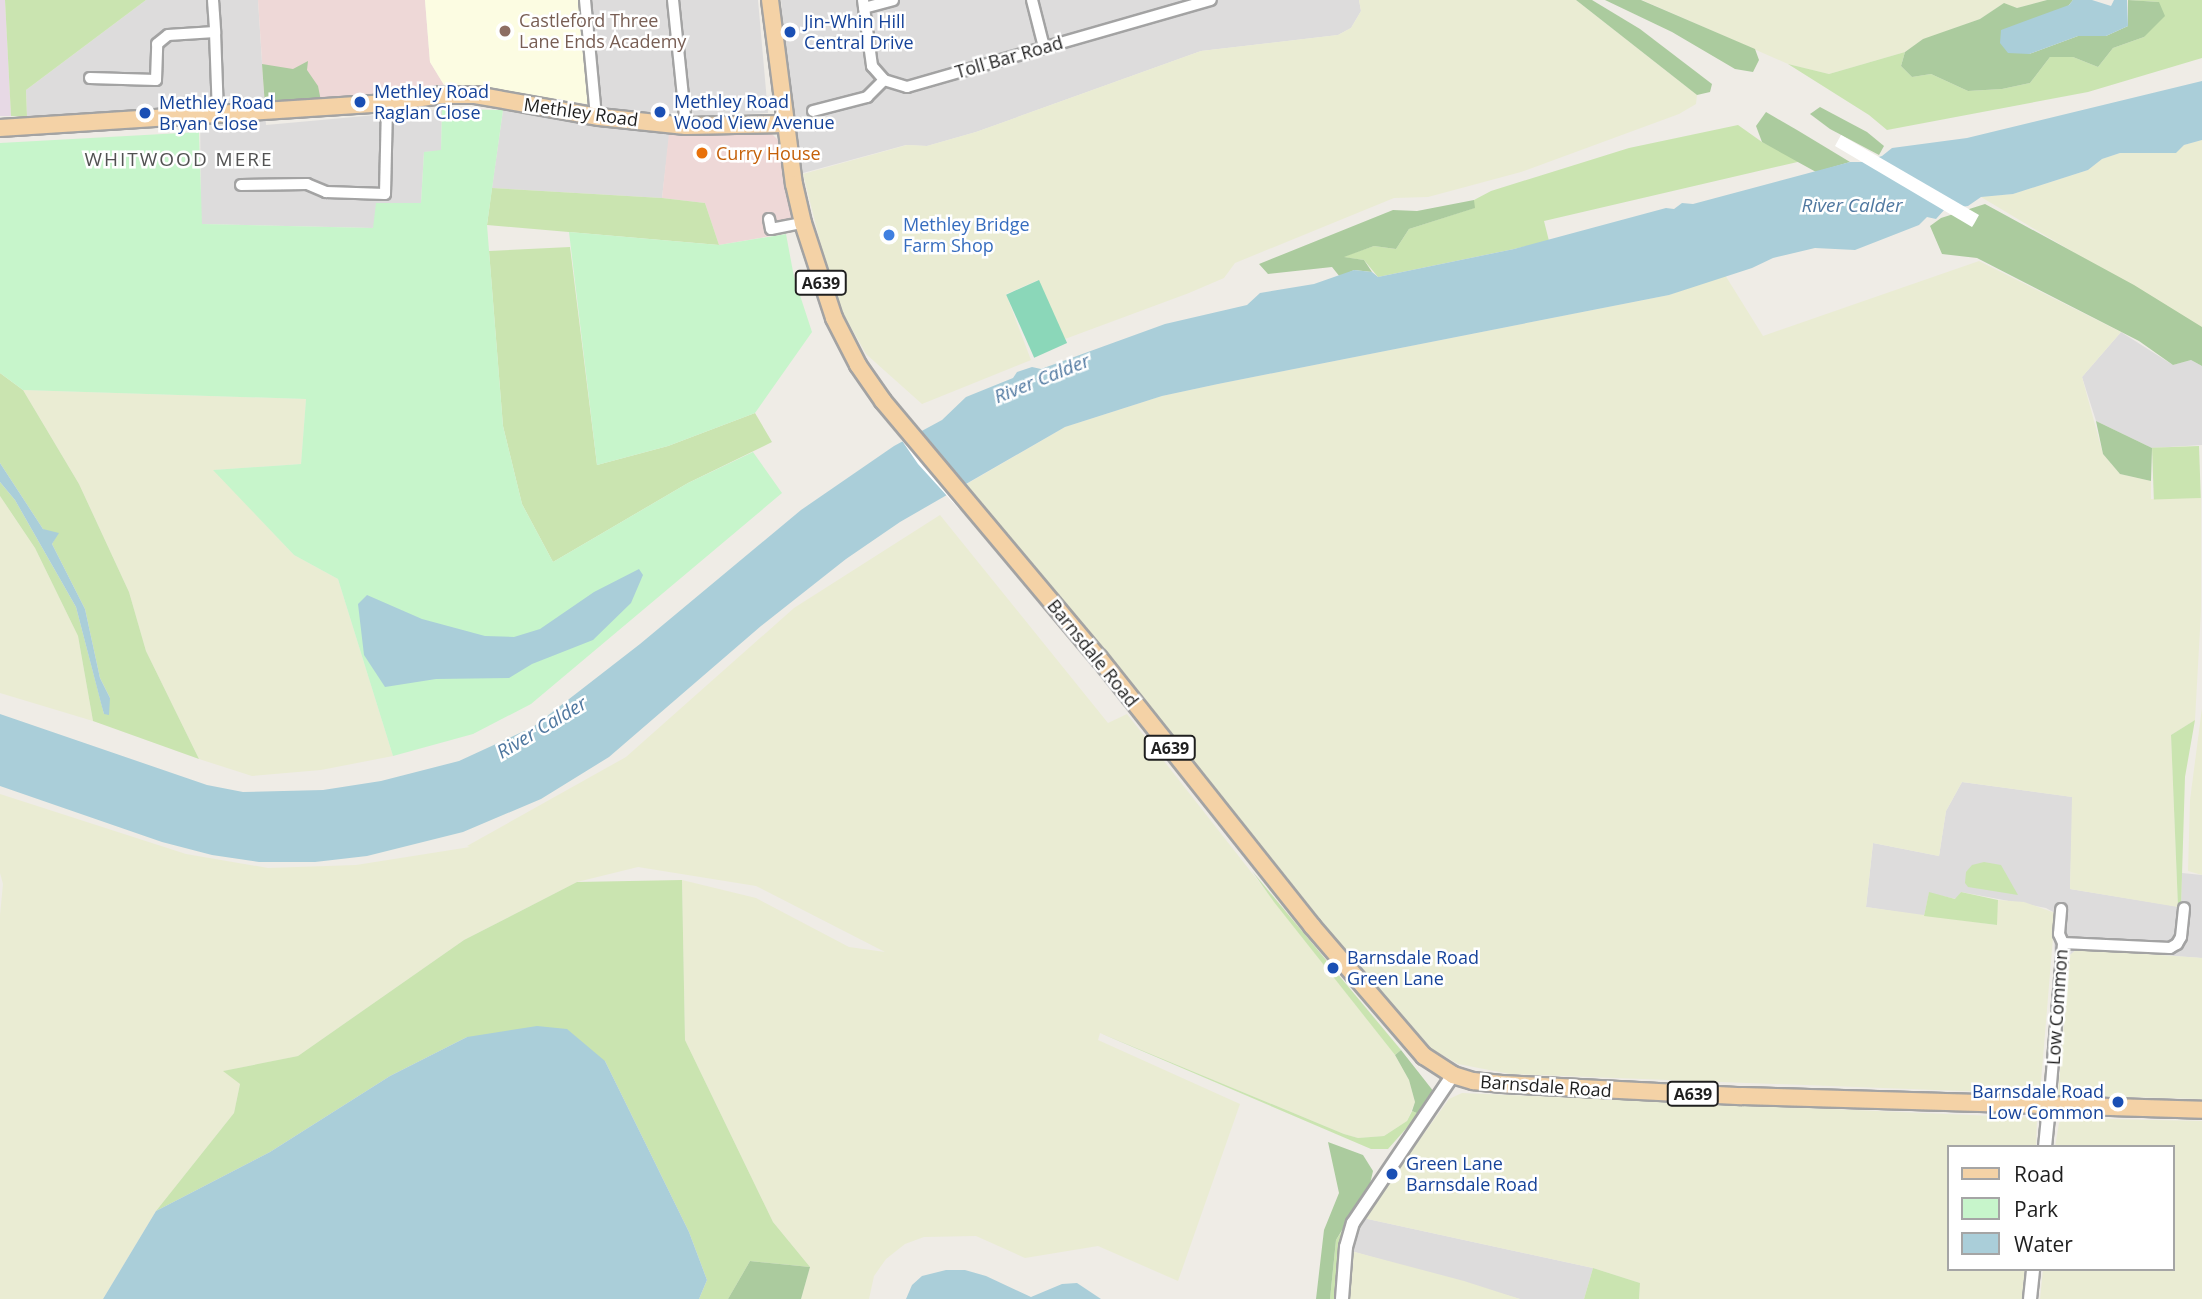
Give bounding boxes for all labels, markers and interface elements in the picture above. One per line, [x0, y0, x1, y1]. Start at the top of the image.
place label: Castleford Three Lane Ends Academy [519, 10, 686, 52]
place label: Jin-Whin Hill Central Drive [804, 11, 914, 54]
marker: Castleford Three Lane Ends Academy [497, 23, 513, 39]
marker: Jin-Whin Hill Central Drive [782, 24, 798, 40]
street label: Toll Bar Road [953, 31, 1065, 83]
place label: Methley Road Raglan Close [374, 81, 489, 124]
place label: Methley Road Wood View Avenue [674, 91, 835, 134]
place label: Methley Road Bryan Close [159, 92, 274, 134]
street label: Methley Road [523, 93, 639, 131]
marker: Methley Road Raglan Close [352, 94, 368, 110]
marker: Methley Road Wood View Avenue [652, 104, 668, 120]
marker: Methley Road Bryan Close [137, 105, 153, 121]
place label: Curry House [716, 142, 821, 164]
marker: Curry House [694, 145, 710, 161]
district label: WHITWOOD MERE [86, 149, 272, 171]
water label: River Calder [1802, 195, 1902, 217]
place label: Methley Bridge Farm Shop [903, 214, 1030, 256]
marker: Methley Bridge Farm Shop [881, 227, 897, 243]
road number: A639 [795, 270, 847, 296]
water label: River Calder [991, 350, 1093, 408]
street label: Barnsdale Road [1043, 595, 1143, 711]
water label: River Calder [493, 692, 591, 764]
road number: A639 [1144, 736, 1196, 761]
place label: Barnsdale Road Green Lane [1347, 947, 1479, 990]
street label: Low Common [2042, 948, 2072, 1066]
marker: Barnsdale Road Green Lane [1325, 960, 1341, 976]
street label: Barnsdale Road [1479, 1071, 1613, 1101]
place label: Barnsdale Road Low Common [1972, 1081, 2104, 1124]
road number: A639 [1667, 1082, 1719, 1106]
marker: Barnsdale Road Low Common [2110, 1094, 2126, 1110]
legend [1946, 1145, 2174, 1271]
place label: Green Lane Barnsdale Road [1406, 1153, 1538, 1196]
text: Road [2014, 1160, 2064, 1188]
marker: Green Lane Barnsdale Road [1384, 1166, 1400, 1182]
text: Park [2014, 1195, 2058, 1223]
text: Water [2014, 1230, 2073, 1258]

